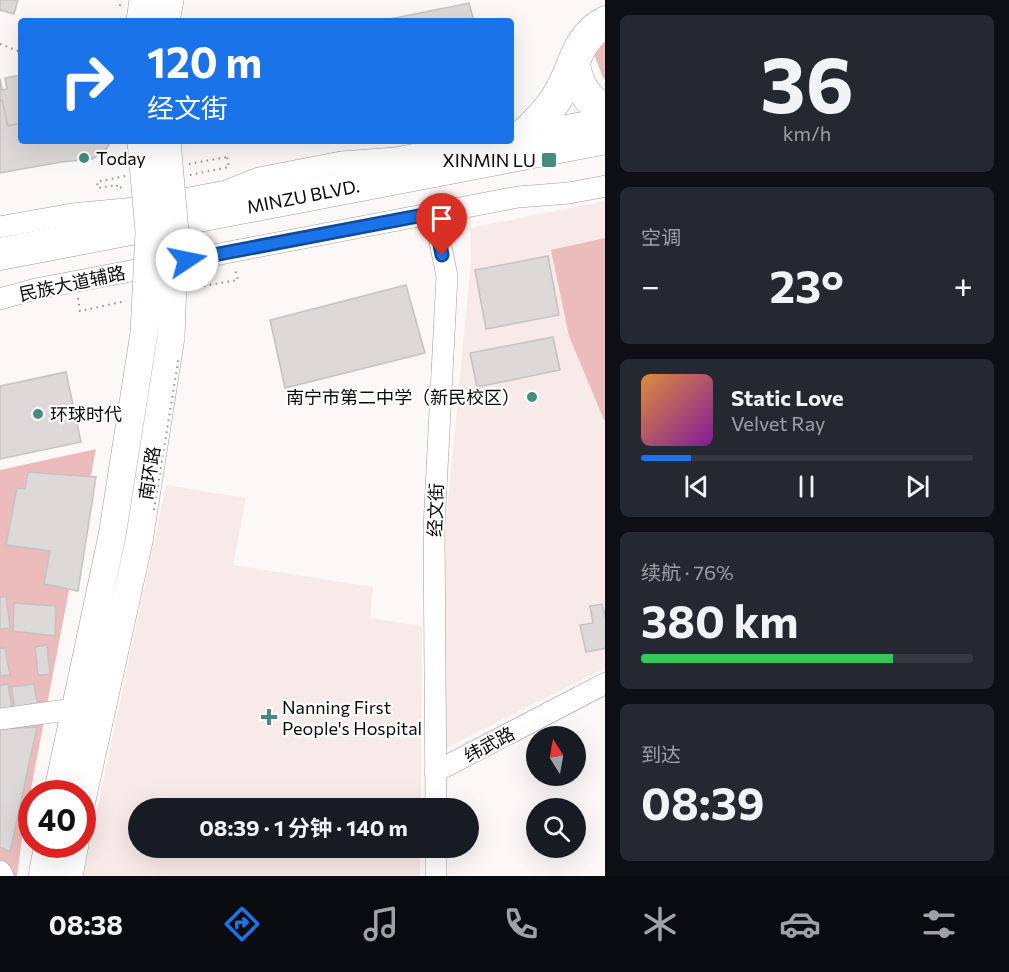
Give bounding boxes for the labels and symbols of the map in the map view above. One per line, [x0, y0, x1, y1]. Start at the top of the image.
place label: Today [96, 147, 146, 169]
place label: XINMIN LU [443, 149, 536, 171]
marker: Today [77, 151, 91, 165]
marker: XINMIN LU [540, 151, 558, 169]
street label: MINZU BLVD. [245, 174, 361, 218]
pin [416, 193, 467, 255]
position arrow [155, 228, 219, 292]
street label: 民族大道辅路 [17, 261, 127, 305]
place label: 南宁市第二中学（新民校区） [286, 386, 520, 408]
marker: 南宁市第二中学（新民校区） [525, 390, 539, 404]
place label: 环球时代 [50, 403, 122, 425]
marker: 环球时代 [31, 407, 45, 421]
street label: 南环路 [134, 445, 164, 501]
street label: 经文街 [423, 483, 447, 537]
place label: Nanning First People's Hospital [282, 696, 422, 739]
marker: Nanning First People's Hospital [260, 708, 278, 726]
street label: 纬武路 [460, 722, 518, 766]
north arrow [526, 726, 586, 786]
speed limit sign: 40 [18, 780, 96, 858]

